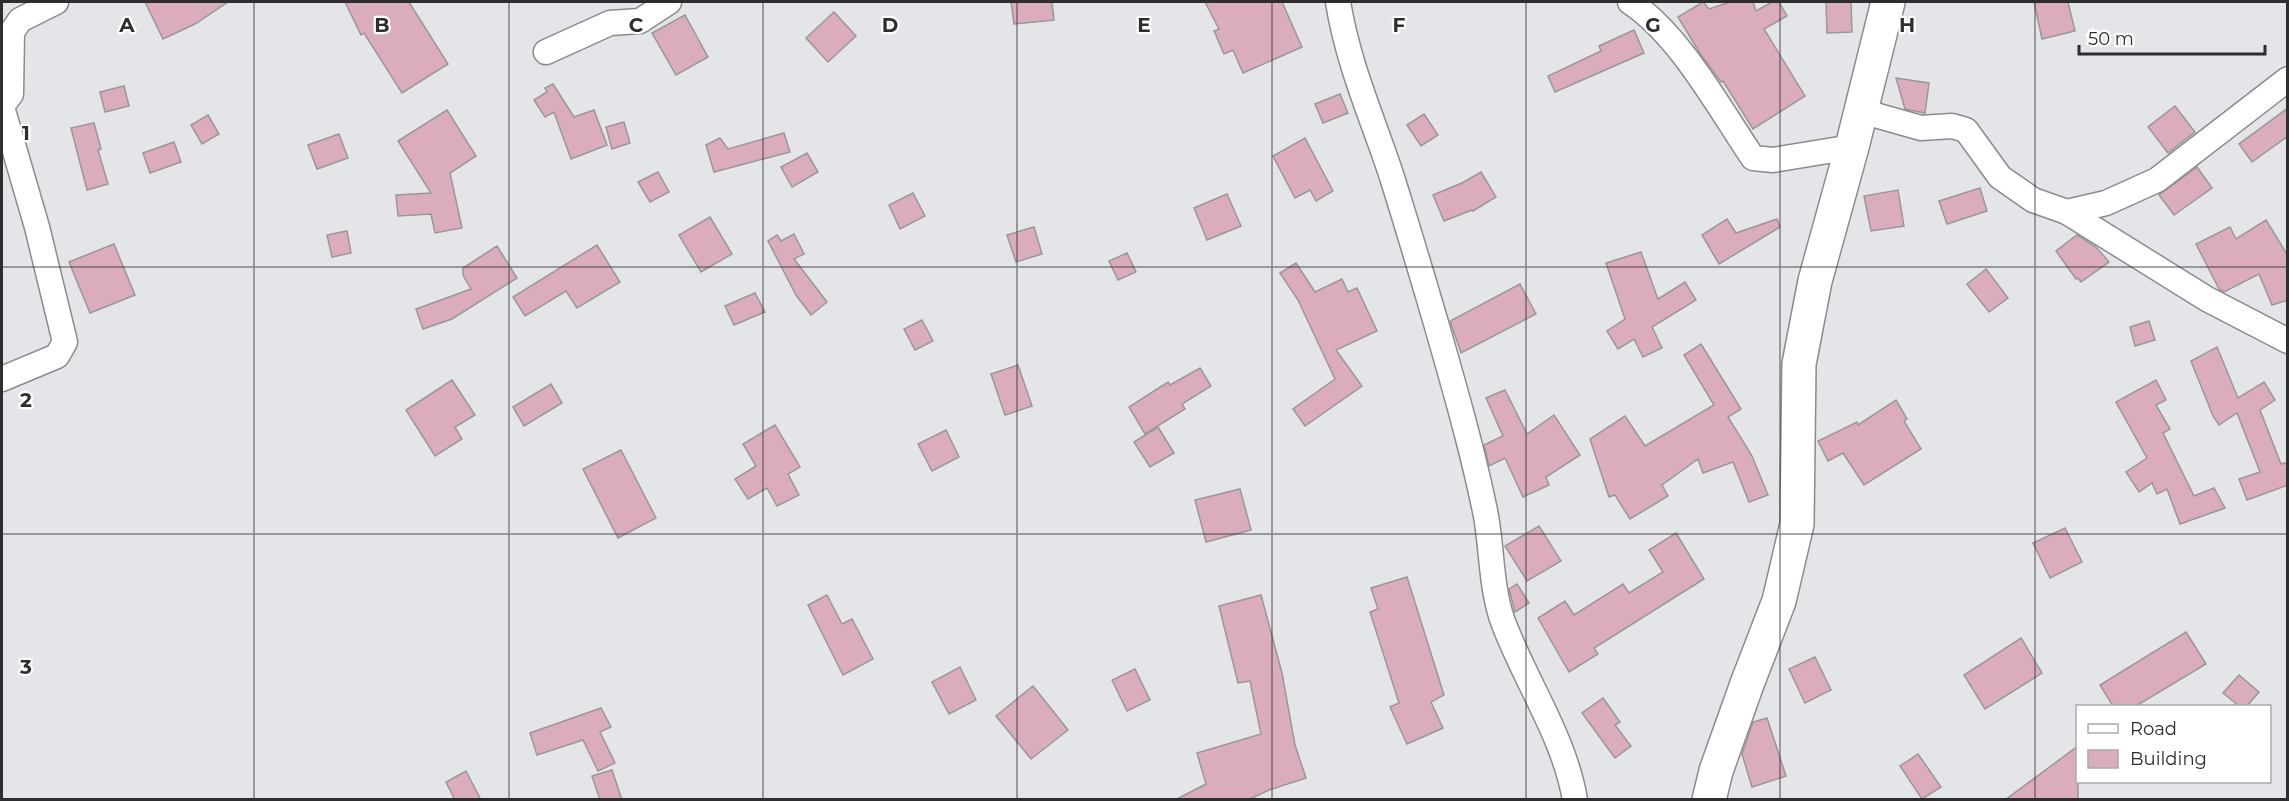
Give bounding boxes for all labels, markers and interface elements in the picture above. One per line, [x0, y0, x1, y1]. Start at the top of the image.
text: A [118, 13, 135, 37]
text: B [374, 13, 390, 37]
text: C [629, 13, 644, 37]
text: D [882, 13, 898, 37]
text: E [1137, 13, 1151, 37]
text: F [1393, 13, 1406, 37]
text: G [1645, 13, 1661, 37]
text: H [1899, 13, 1915, 37]
scale bar [2079, 18, 2265, 56]
text: 50 m [2088, 28, 2134, 50]
text: 1 [22, 121, 30, 145]
text: 2 [20, 388, 32, 412]
text: 3 [19, 655, 32, 679]
legend [2076, 705, 2271, 783]
text: Road [2130, 718, 2177, 740]
text: Building [2130, 748, 2207, 770]

